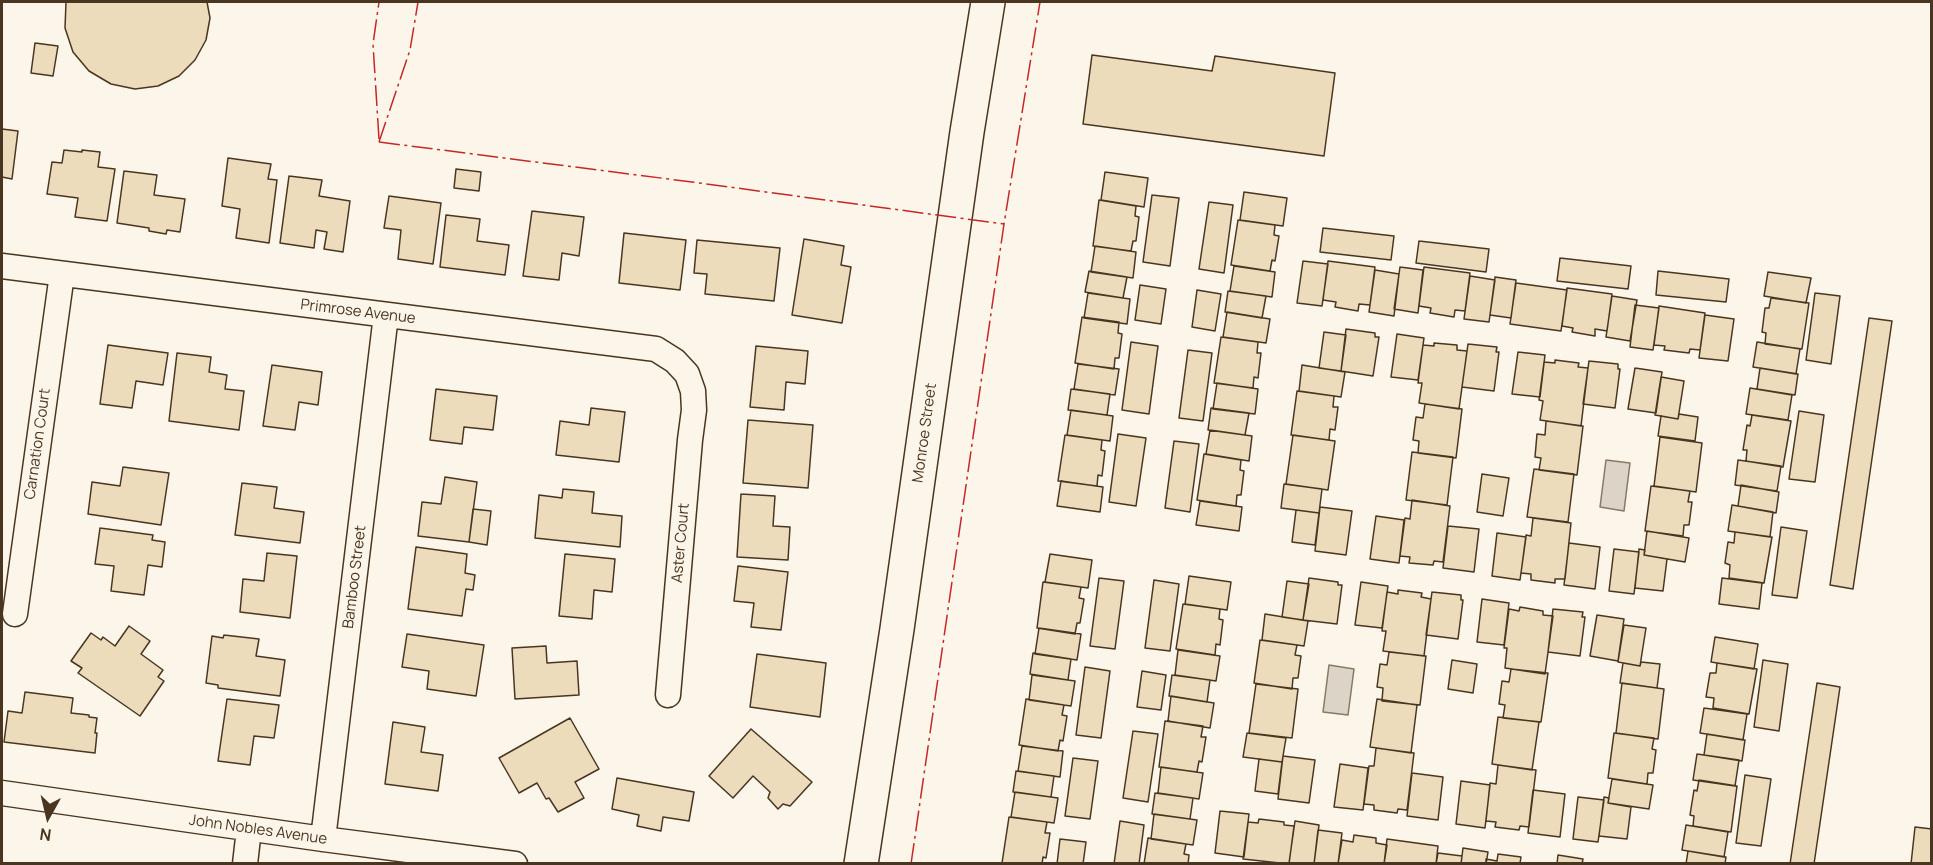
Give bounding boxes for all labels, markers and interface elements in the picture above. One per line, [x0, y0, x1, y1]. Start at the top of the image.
street label: Primrose Avenue [299, 296, 417, 328]
street label: Monroe Street [909, 382, 941, 484]
street label: Carnation Court [21, 387, 55, 501]
street label: Aster Court [669, 502, 693, 584]
street label: Bamboo Street [340, 524, 370, 630]
north arrow [18, 787, 78, 847]
street label: John Nobles Avenue [188, 811, 328, 849]
text: N [38, 823, 53, 847]

